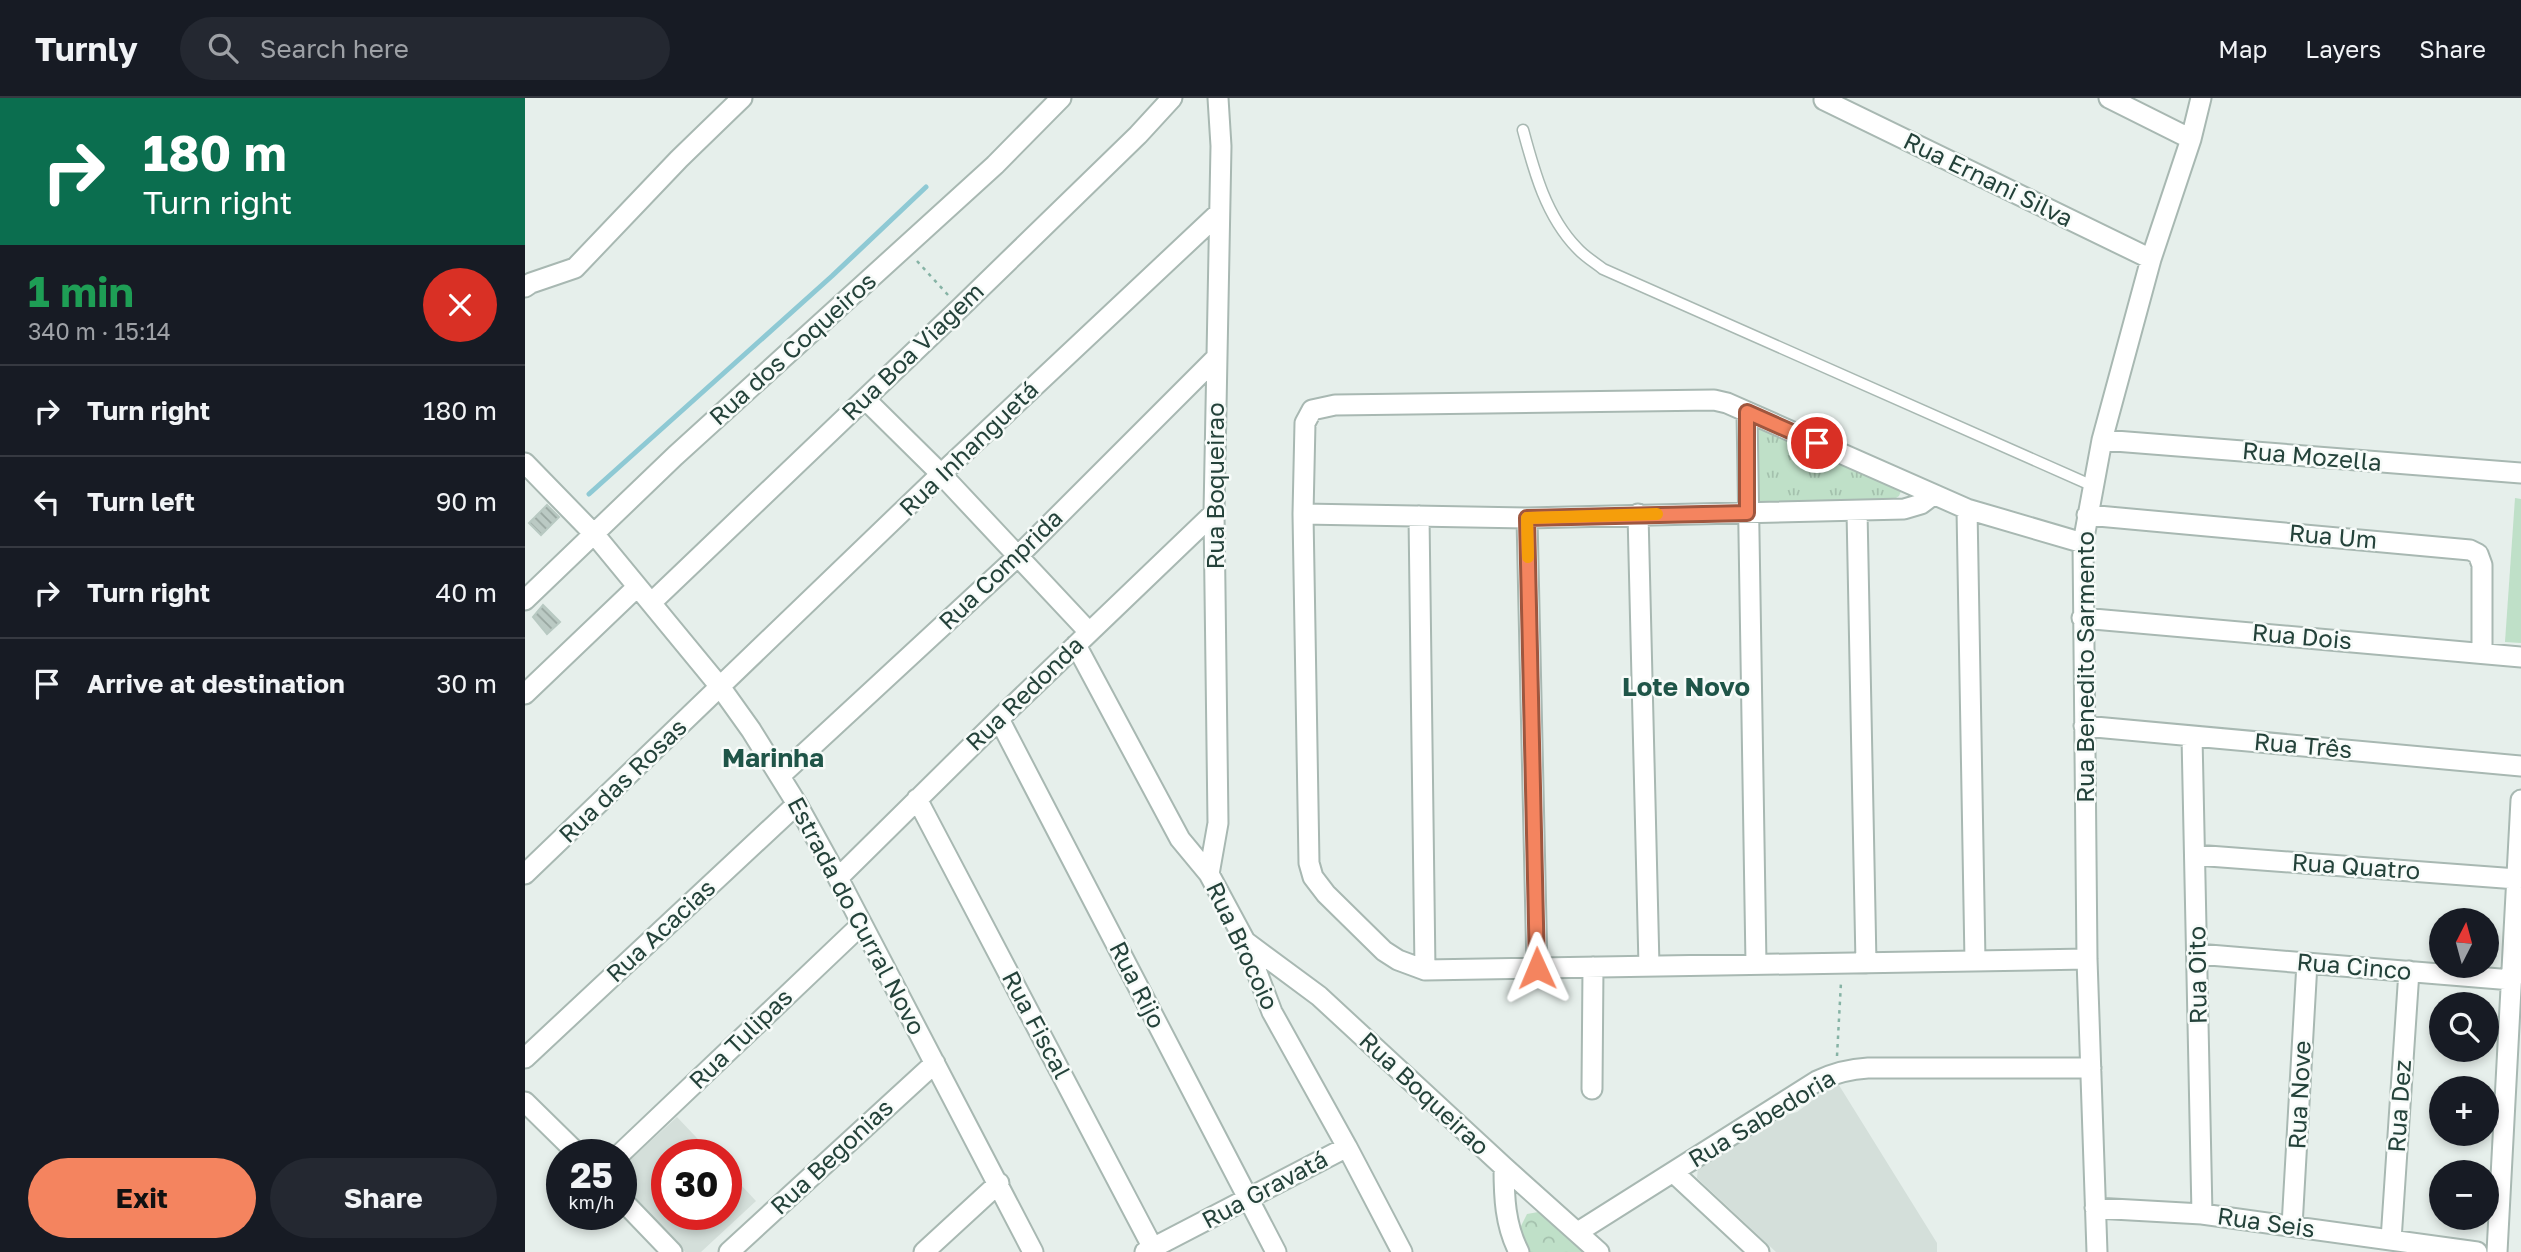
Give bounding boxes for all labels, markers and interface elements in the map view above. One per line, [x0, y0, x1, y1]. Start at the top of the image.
search box [180, 17, 670, 80]
text: Turnly [35, 29, 138, 68]
icon: search [204, 29, 242, 67]
text: Search here [260, 33, 409, 64]
text: Map [2218, 34, 2267, 63]
text: Layers [2305, 34, 2381, 63]
text: Share [2419, 34, 2486, 63]
text: 180 m [143, 123, 287, 182]
street label: Rua Ernani Silva [1899, 125, 2078, 232]
icon: right [28, 126, 119, 217]
text: Turn right [143, 183, 292, 221]
street label: Rua dos Coqueiros [703, 265, 881, 430]
text: 1 min [28, 266, 134, 316]
button: close [423, 268, 497, 342]
street label: Rua Boa Viagem [835, 276, 989, 426]
text: 340 m · 15:14 [28, 317, 171, 345]
street label: Rua Inhanguetá [893, 374, 1043, 521]
icon: right [28, 392, 66, 430]
text: Turn right [87, 395, 210, 426]
text: 180 m [423, 395, 497, 426]
street label: Rua Boqueirao [1200, 402, 1229, 570]
pin [1787, 413, 1847, 473]
icon: arrive [1798, 424, 1836, 462]
street label: Rua Mozella [2241, 435, 2383, 476]
icon: left [28, 483, 66, 521]
text: Turn left [87, 486, 195, 517]
text: 90 m [436, 486, 497, 517]
street label: Rua Comprida [932, 503, 1068, 635]
street label: Rua Um [2288, 517, 2379, 554]
street label: Rua Benedito Sarmento [2070, 531, 2099, 803]
icon: right [28, 574, 66, 612]
text: Turn right [87, 577, 210, 608]
text: 40 m [436, 577, 497, 608]
street label: Rua Dois [2251, 617, 2353, 654]
street label: Rua Redonda [959, 630, 1089, 756]
icon: arrive [28, 665, 66, 703]
text: Arrive at destination [87, 668, 345, 699]
text: 30 m [436, 668, 497, 699]
district label: Lote Novo [1622, 671, 1750, 702]
street label: Rua das Rosas [552, 712, 692, 848]
street label: Rua Três [2253, 726, 2353, 763]
district label: Marinha [722, 742, 824, 773]
street label: Estrada do Curral Novo [782, 791, 932, 1039]
street label: Rua Quatro [2291, 847, 2421, 884]
street label: Rua Acacias [600, 872, 720, 988]
street label: Rua Brocoio [1201, 877, 1286, 1014]
north arrow [2429, 908, 2499, 978]
map controls [2429, 908, 2499, 1230]
street label: Rua Oito [2181, 926, 2212, 1024]
position arrow [1500, 931, 1574, 1005]
street label: Rua Rijo [1104, 936, 1172, 1033]
street label: Rua Cinco [2296, 946, 2413, 985]
street label: Rua Fiscal [997, 966, 1078, 1083]
street label: Rua Tulipas [682, 982, 798, 1094]
button: search [2429, 992, 2499, 1062]
street label: Rua Boqueirao [1354, 1025, 1496, 1160]
street label: Rua Nove [2281, 1040, 2316, 1150]
street label: Rua Dez [2381, 1059, 2416, 1153]
street label: Rua Sabedoria [1683, 1063, 1840, 1173]
button: + [2429, 1076, 2499, 1146]
street label: Rua Begonias [764, 1092, 898, 1220]
speed limit sign: 30 [651, 1139, 742, 1230]
street label: Rua Gravatá [1196, 1143, 1332, 1234]
text: 25 [570, 1154, 613, 1196]
button: Exit [28, 1158, 256, 1238]
button: Share [270, 1158, 497, 1238]
button: − [2429, 1160, 2499, 1230]
text: km/h [569, 1191, 614, 1213]
street label: Rua Seis [2215, 1200, 2317, 1243]

